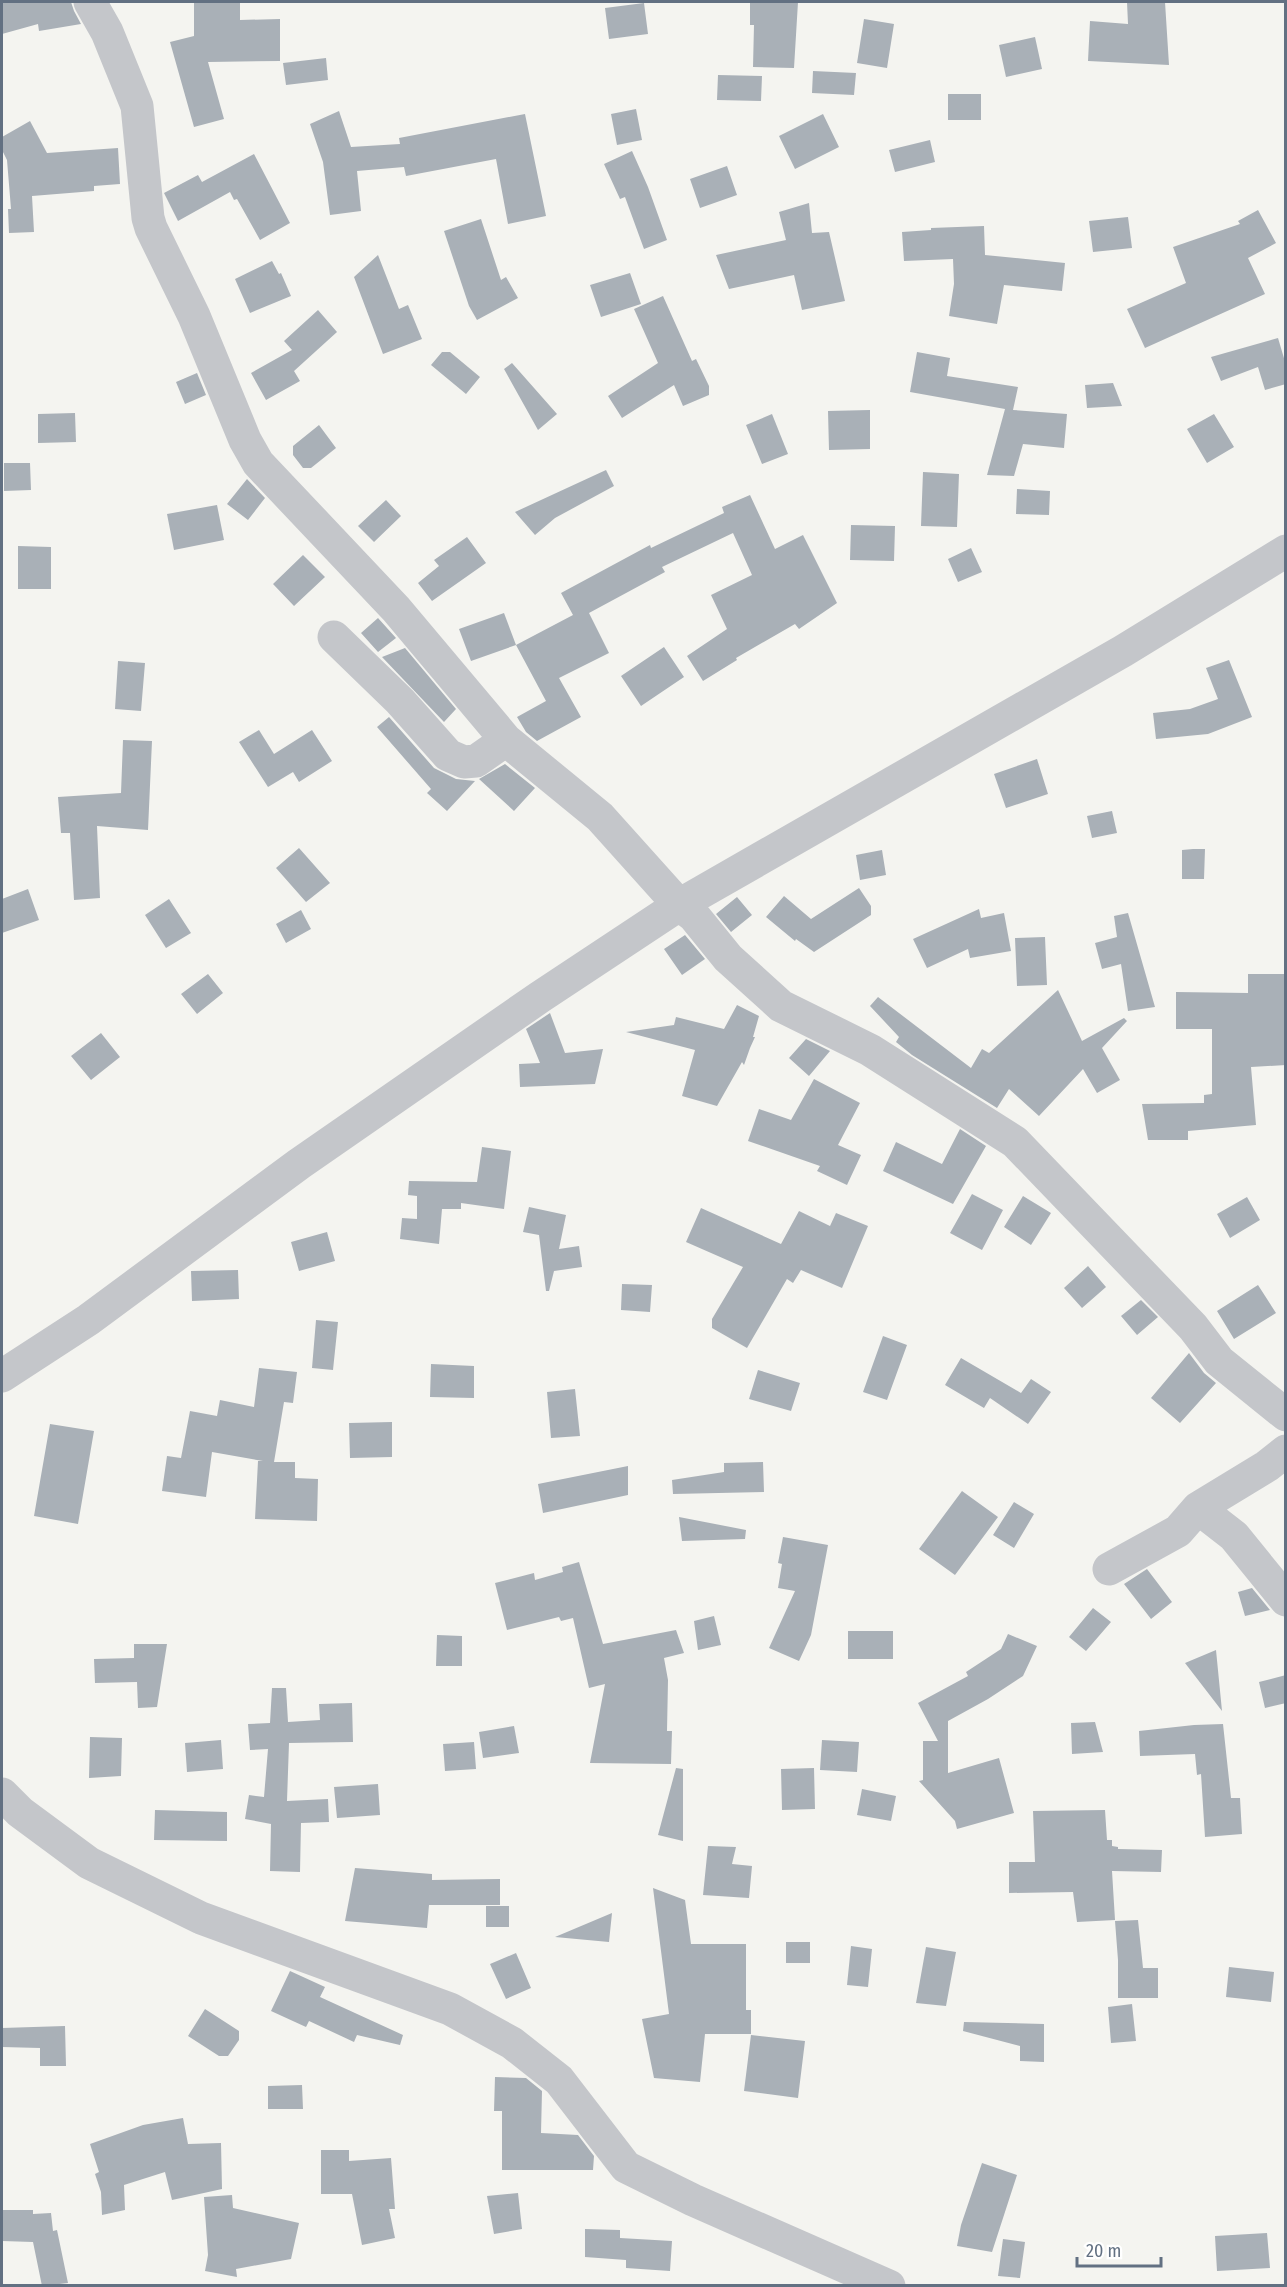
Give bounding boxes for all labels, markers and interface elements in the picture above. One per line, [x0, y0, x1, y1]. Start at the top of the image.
scale bar [1077, 2230, 1161, 2268]
text: 20 m [1086, 2240, 1121, 2262]

